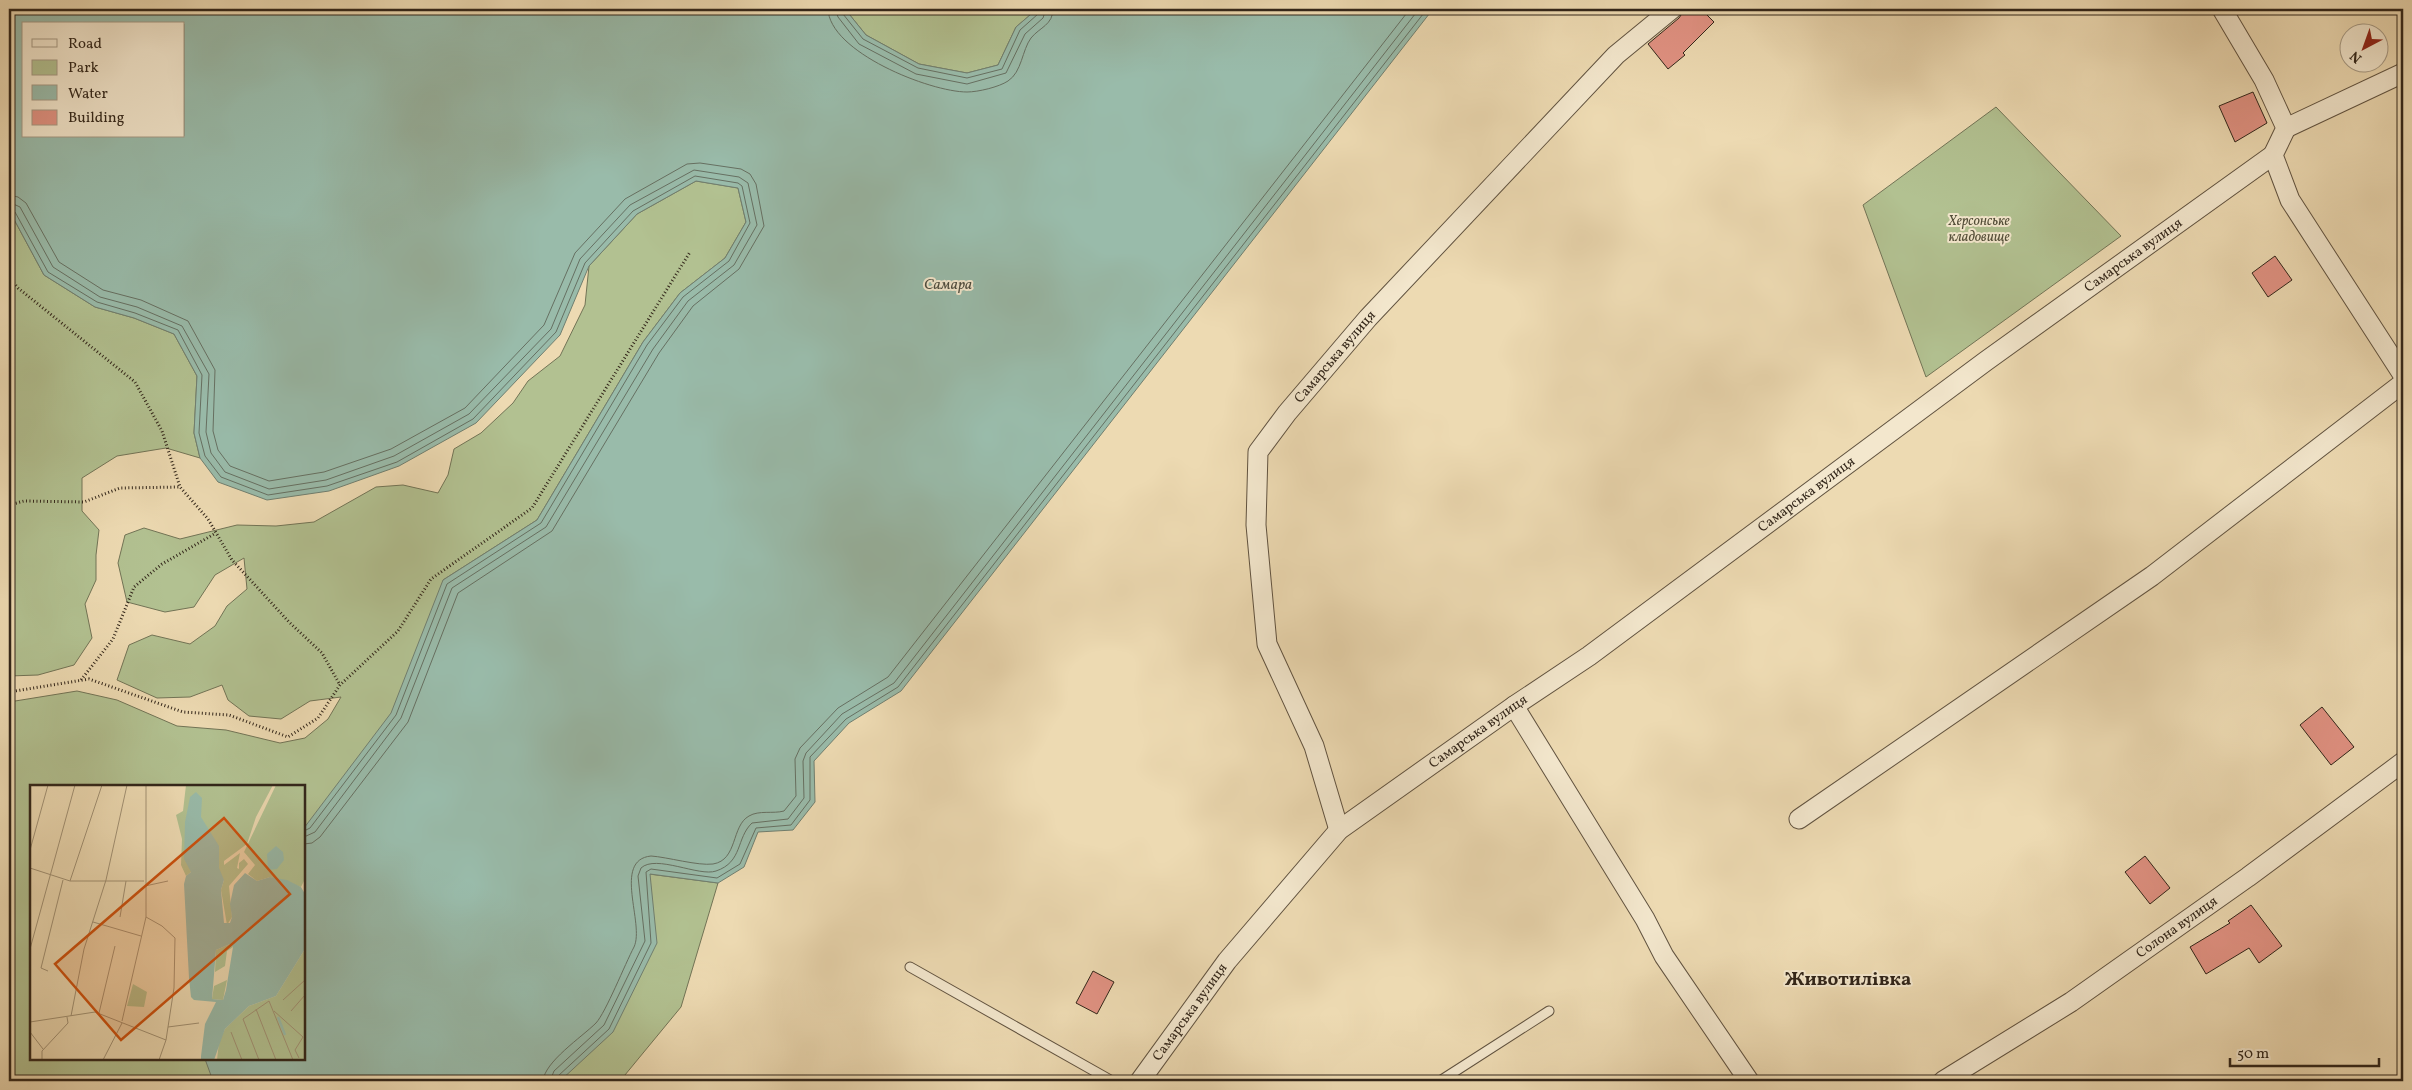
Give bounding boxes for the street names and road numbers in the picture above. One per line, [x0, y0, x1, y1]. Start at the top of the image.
street label: Самарська вулиця [2080, 214, 2186, 297]
street label: Самарська вулиця [1290, 306, 1380, 407]
street label: Самарська вулиця [1754, 452, 1859, 537]
street label: Самарська вулиця [1425, 690, 1531, 773]
street label: Солона вулиця [2132, 892, 2222, 963]
street label: Самарська вулиця [1148, 959, 1232, 1065]

